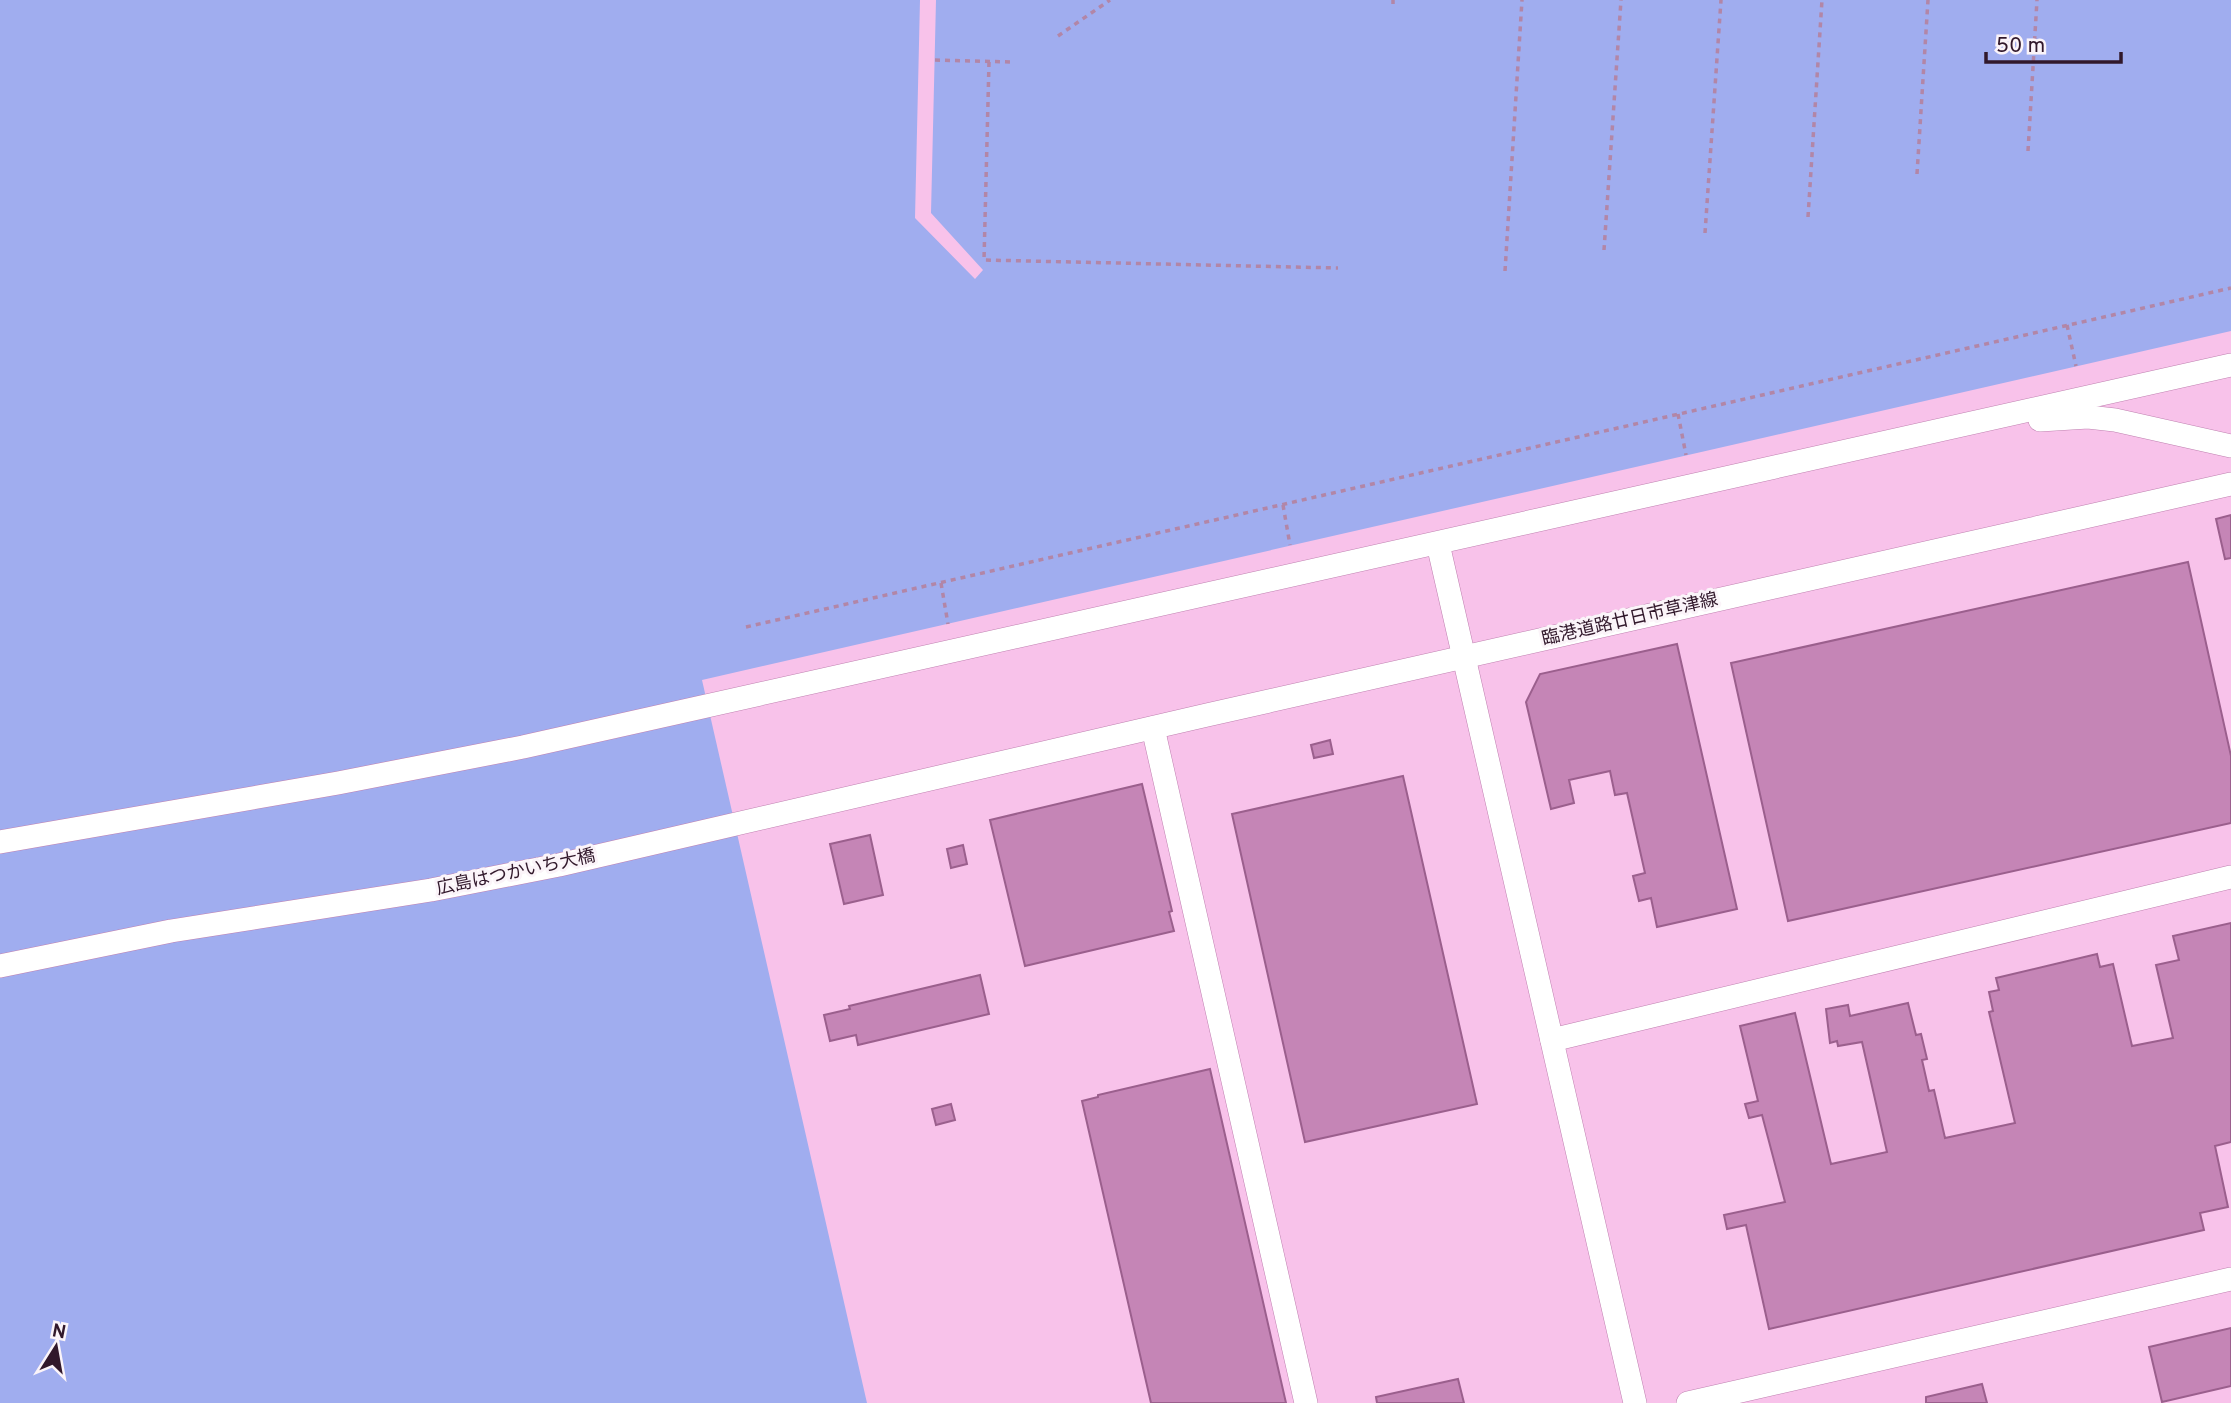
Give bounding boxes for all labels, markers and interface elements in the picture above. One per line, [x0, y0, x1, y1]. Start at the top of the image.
scale bar [1986, 21, 2121, 65]
text: 50 m [1996, 33, 2045, 60]
street label: 臨港道路廿日市草津線 [1540, 589, 1720, 651]
street label: 広島はつかいち大橋 [434, 845, 598, 901]
north arrow [21, 1312, 91, 1382]
text: N [50, 1319, 68, 1345]

